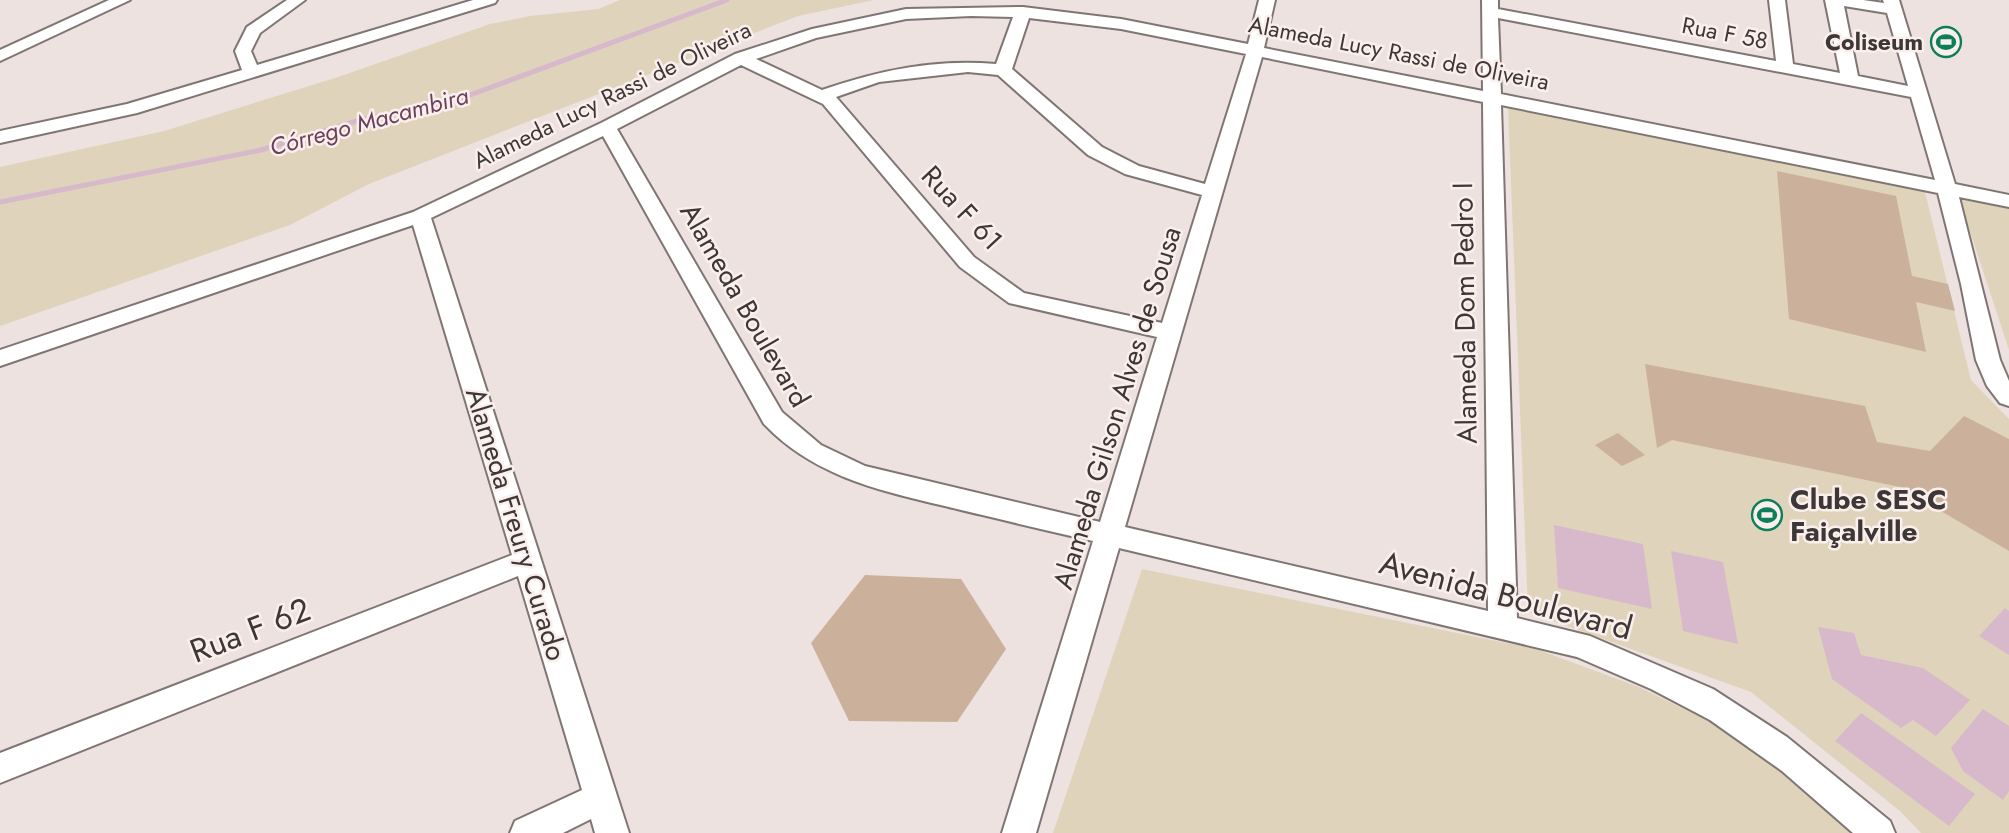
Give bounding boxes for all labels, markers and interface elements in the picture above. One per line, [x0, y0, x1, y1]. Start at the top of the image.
street label: Alameda Lucy Rassi de Oliveira [1246, 7, 1552, 99]
street label: Rua F 58 [1679, 8, 1771, 58]
street label: Alameda Lucy Rassi de Oliveira [467, 13, 757, 177]
place label: Coliseum [1825, 25, 1923, 59]
sports icon: Coliseum [1929, 25, 1963, 59]
water label: Córrego Macambira [266, 78, 472, 164]
street label: Rua F 61 [912, 156, 1012, 260]
street label: Alameda Dom Pedro I [1442, 182, 1488, 444]
street label: Alameda Boulevard [670, 195, 820, 415]
street label: Alameda Gilson Alves de Sousa [1042, 222, 1192, 594]
street label: Alameda Freury Curado [455, 382, 577, 666]
place label: Clube SESC Faiçalville [1790, 479, 1947, 552]
sports icon: Clube SESC Faiçalville [1750, 498, 1784, 532]
street label: Avenida Boulevard [1374, 539, 1638, 651]
street label: Rua F 62 [183, 586, 317, 674]

